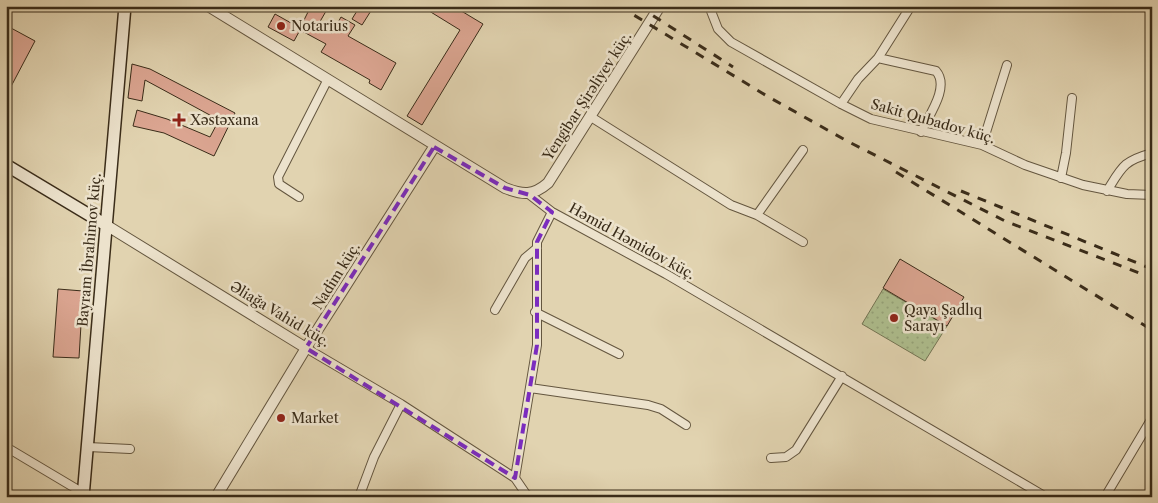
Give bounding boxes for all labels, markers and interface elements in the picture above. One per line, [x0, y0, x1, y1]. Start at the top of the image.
place label: Notarius [291, 17, 348, 35]
marker: Notarius [275, 20, 287, 32]
street label: Yengibar Şirəliyev küç. [538, 28, 635, 165]
street label: Sakit Qubadov küç. [869, 95, 997, 147]
place label: Xəstəxana [189, 111, 259, 129]
marker: Xəstəxana [172, 113, 186, 127]
street label: Bayram İbrahimov küç. [73, 172, 105, 328]
street label: Həmid Həmidov küç. [566, 199, 698, 283]
street label: Nadim küç. [308, 239, 364, 313]
street label: Əliağa Vahid küç. [227, 277, 333, 351]
place label: Qaya Şadlıq Sarayı [904, 301, 983, 335]
marker: Qaya Şadlıq Sarayı [888, 312, 900, 324]
place label: Market [291, 409, 339, 427]
marker: Market [275, 412, 287, 424]

